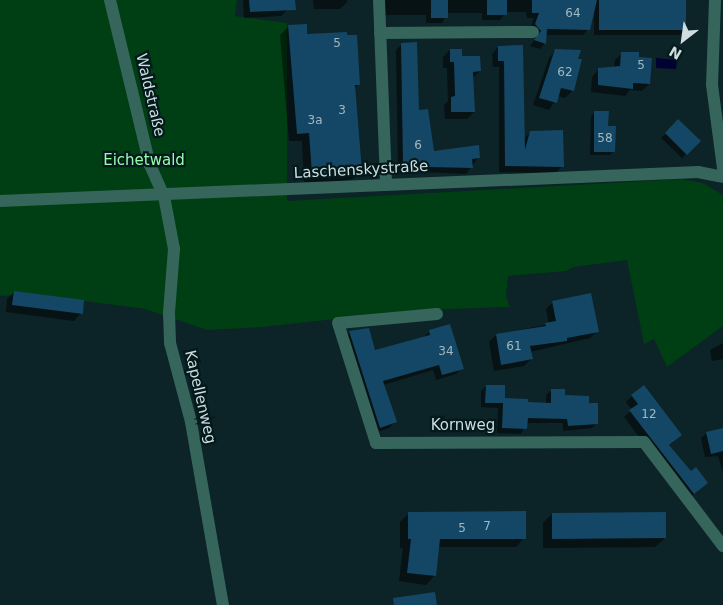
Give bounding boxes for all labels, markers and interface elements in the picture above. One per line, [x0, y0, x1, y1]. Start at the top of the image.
house number: 64 [565, 7, 581, 21]
north arrow [658, 15, 708, 65]
house number: 5 [333, 37, 341, 51]
text: N [666, 43, 685, 63]
street label: Waldstraße [132, 52, 168, 138]
house number: 5 [637, 59, 645, 73]
house number: 62 [557, 66, 573, 80]
house number: 3 [338, 104, 346, 118]
house number: 3a [308, 114, 322, 128]
house number: 58 [597, 132, 613, 146]
house number: 6 [414, 139, 422, 153]
park label: Eichetwald [103, 152, 185, 170]
street label: Laschenskystraße [293, 157, 429, 183]
house number: 61 [506, 340, 522, 354]
house number: 34 [438, 345, 454, 359]
street label: Kapellenweg [180, 348, 220, 446]
house number: 12 [641, 408, 657, 422]
street label: Kornweg [431, 417, 495, 435]
house number: 7 [483, 520, 491, 534]
house number: 5 [458, 522, 466, 536]

